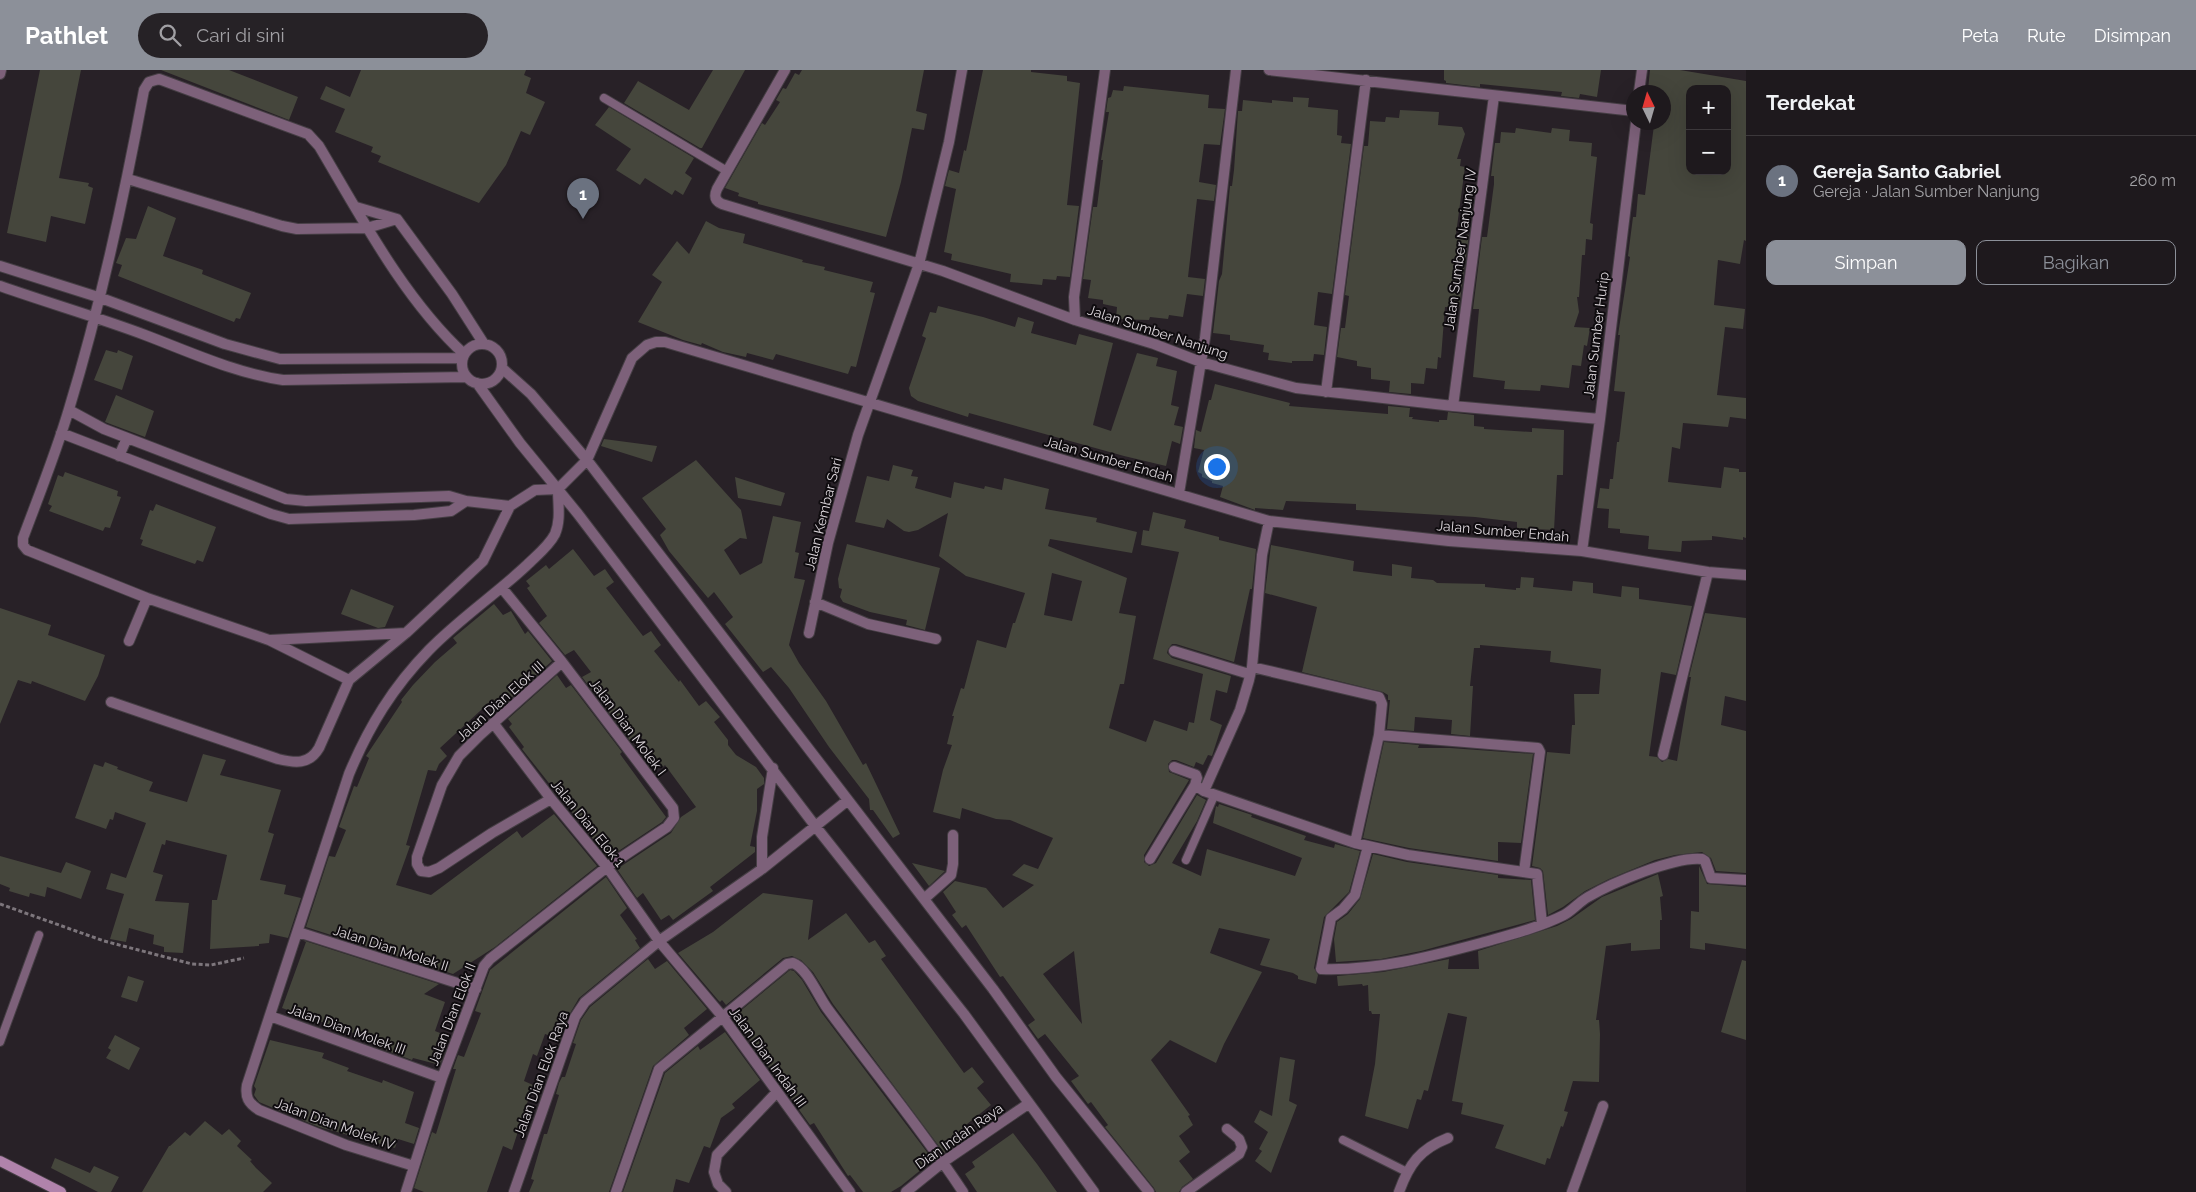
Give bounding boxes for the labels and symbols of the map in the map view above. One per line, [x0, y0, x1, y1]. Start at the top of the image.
north arrow [1626, 85, 1671, 130]
street label: Jalan Sumber Nanjung IV [1441, 166, 1479, 331]
pin: 1 [567, 178, 599, 219]
street label: Jalan Sumber Hurip [1580, 270, 1612, 399]
street label: Jalan Sumber Nanjung [1086, 302, 1230, 362]
street label: Jalan Sumber Endah [1043, 433, 1175, 485]
your location [1204, 454, 1230, 480]
street label: Jalan Kembar Sari [801, 456, 845, 572]
street label: Jalan Sumber Endah [1436, 517, 1570, 545]
street label: Jalan Dian Elok III [453, 658, 547, 744]
street label: Jalan Dian Molek I [586, 676, 670, 778]
street label: Jalan Dian Elok 1 [548, 776, 628, 870]
street label: Jalan Dian Molek II [331, 922, 451, 974]
street label: Jalan Dian Elok II [425, 961, 479, 1067]
street label: Jalan Dian Molek III [286, 1000, 408, 1058]
street label: Jalan Dian Indah III [726, 1004, 810, 1110]
street label: Jalan Dian Elok Raya [511, 1009, 571, 1139]
street label: Jalan Dian Molek IV [273, 1095, 398, 1153]
street label: Dian Indah Raya [912, 1100, 1006, 1172]

